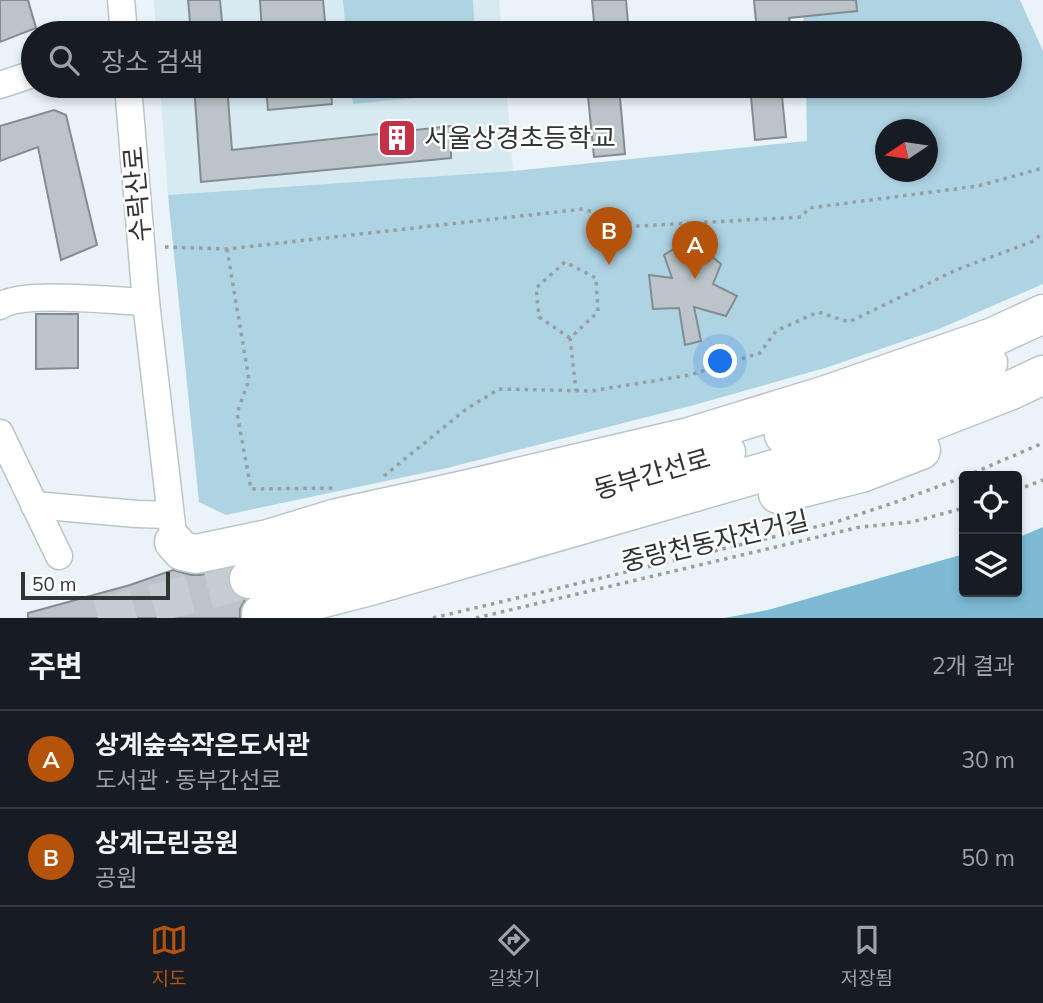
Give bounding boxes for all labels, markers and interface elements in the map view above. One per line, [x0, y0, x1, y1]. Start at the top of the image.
search box [21, 21, 1022, 98]
icon: search [45, 41, 83, 79]
text: 장소 검색 [101, 45, 203, 78]
building icon: 서울상경초등학교 [376, 117, 418, 159]
north arrow [875, 119, 938, 182]
place label: 서울상경초등학교 [424, 121, 615, 154]
street label: 수락산로 [116, 145, 157, 243]
pin: B [586, 207, 632, 265]
pin: A [672, 221, 718, 279]
your location [703, 344, 737, 378]
street label: 동부간선로 [590, 441, 714, 506]
map controls [959, 471, 1022, 597]
button: locate [959, 471, 1022, 534]
street label: 중랑천동자전거길 [618, 503, 812, 578]
button: layers [959, 534, 1022, 597]
scale bar [21, 569, 170, 601]
text: 50 m [32, 572, 76, 596]
text: 주변 [28, 647, 83, 685]
text: 2개 결과 [932, 651, 1015, 680]
text: 상계숲속작은도서관 [95, 728, 310, 761]
text: A [42, 745, 60, 774]
text: 30 m [961, 745, 1015, 774]
text: 도서관 · 동부간선로 [95, 765, 282, 794]
text: 상계근린공원 [95, 826, 239, 859]
text: B [43, 843, 59, 872]
text: 50 m [961, 843, 1015, 872]
text: 공원 [95, 863, 137, 892]
tab: 지도 [150, 921, 188, 990]
tab: 길찾기 [488, 921, 541, 990]
tab: 저장됨 [841, 921, 893, 990]

